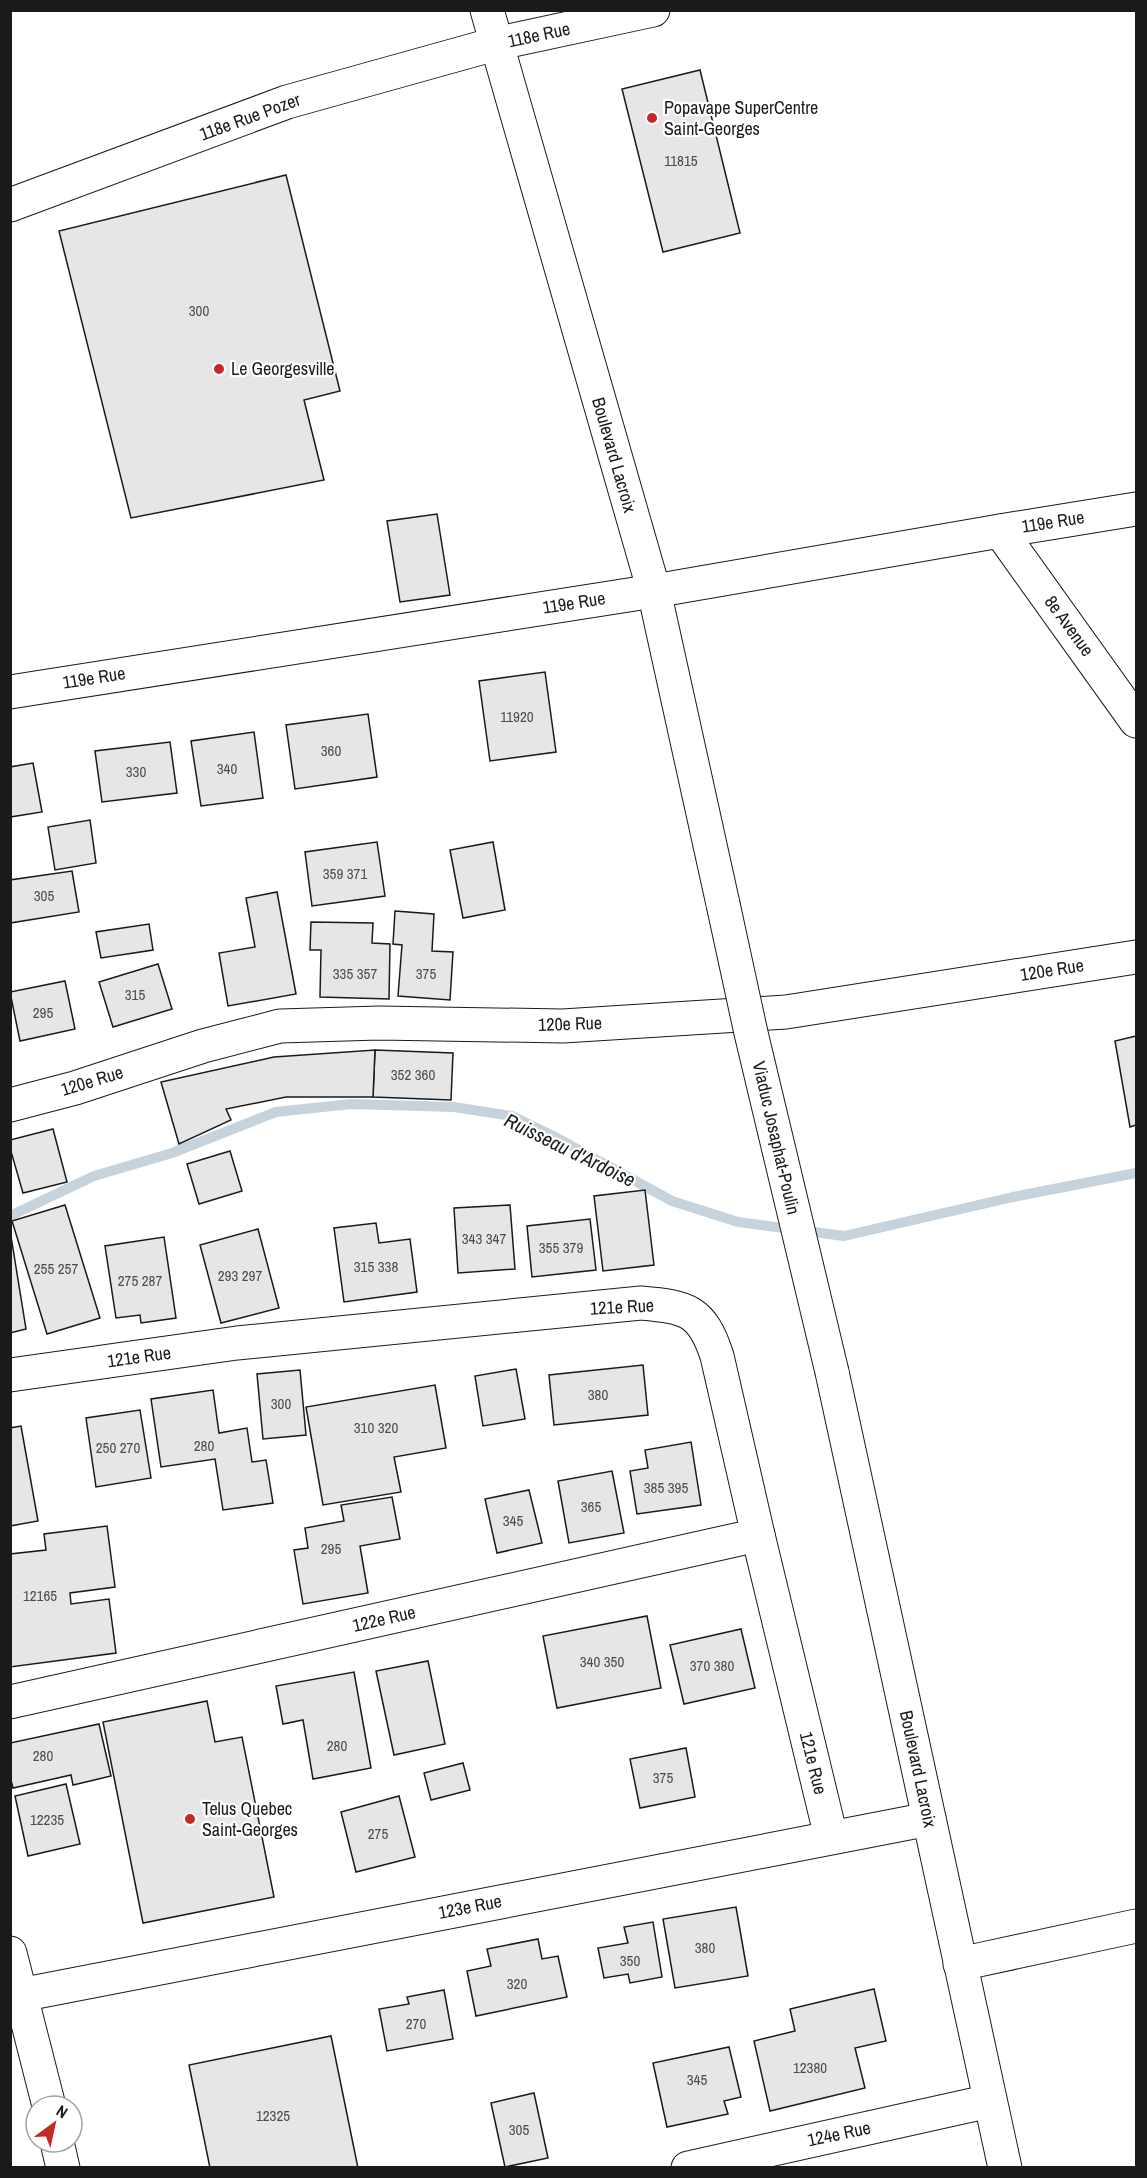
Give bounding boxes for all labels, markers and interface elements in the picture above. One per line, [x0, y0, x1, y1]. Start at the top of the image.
street label: 118e Rue [506, 16, 572, 53]
street label: 118e Rue Pozer [196, 87, 304, 146]
place label: Popavape SuperCentre Saint-Georges [664, 95, 818, 141]
marker: Popavape SuperCentre Saint-Georges [645, 111, 659, 125]
house number: 11815 [664, 150, 698, 171]
house number: 300 [189, 300, 209, 321]
place label: Le Georgesville [231, 356, 334, 381]
marker: Le Georgesville [212, 362, 226, 376]
street label: Boulevard Lacroix [586, 394, 643, 516]
street label: 119e Rue [1020, 504, 1086, 539]
street label: 119e Rue [541, 585, 607, 620]
street label: 8e Avenue [1039, 590, 1100, 661]
street label: 119e Rue [61, 660, 127, 695]
house number: 11920 [500, 706, 534, 727]
house number: 360 [321, 740, 341, 761]
house number: 340 [217, 758, 237, 779]
house number: 330 [126, 761, 146, 782]
house number: 359 371 [323, 863, 367, 884]
house number: 305 [34, 885, 54, 906]
street label: 120e Rue [1018, 952, 1085, 987]
house number: 335 357 [333, 963, 377, 984]
house number: 375 [416, 963, 436, 984]
house number: 315 [125, 984, 145, 1005]
house number: 295 [33, 1002, 53, 1023]
street label: 120e Rue [538, 1010, 602, 1037]
street label: 120e Rue [58, 1059, 126, 1102]
street label: Viaduc Josaphat-Poulin [747, 1059, 806, 1217]
house number: 352 360 [391, 1064, 435, 1085]
water label: Ruisseau d'Ardoise [500, 1106, 640, 1193]
house number: 343 347 [462, 1228, 506, 1249]
house number: 355 379 [539, 1237, 583, 1258]
house number: 315 338 [354, 1256, 398, 1277]
house number: 255 257 [34, 1258, 78, 1279]
house number: 293 297 [218, 1265, 262, 1286]
house number: 275 287 [118, 1270, 162, 1291]
street label: 121e Rue [589, 1292, 655, 1321]
street label: 121e Rue [105, 1340, 172, 1373]
house number: 380 [588, 1384, 608, 1405]
house number: 300 [271, 1393, 291, 1414]
house number: 310 320 [354, 1417, 398, 1438]
house number: 280 [194, 1435, 214, 1456]
house number: 250 270 [96, 1437, 140, 1458]
house number: 385 395 [644, 1477, 688, 1498]
house number: 365 [581, 1496, 601, 1517]
house number: 345 [503, 1510, 523, 1531]
house number: 295 [321, 1538, 341, 1559]
house number: 12165 [23, 1585, 57, 1606]
street label: 122e Rue [350, 1599, 418, 1638]
house number: 340 350 [580, 1651, 624, 1672]
house number: 370 380 [690, 1655, 734, 1676]
street label: Boulevard Lacroix [894, 1708, 943, 1830]
street label: 121e Rue [794, 1729, 833, 1797]
house number: 280 [327, 1735, 347, 1756]
house number: 280 [33, 1745, 53, 1766]
house number: 375 [653, 1767, 673, 1788]
place label: Telus Quebec Saint-Georges [202, 1796, 298, 1842]
house number: 12235 [30, 1809, 64, 1830]
marker: Telus Quebec Saint-Georges [183, 1812, 197, 1826]
house number: 275 [368, 1823, 388, 1844]
street label: 123e Rue [436, 1888, 504, 1925]
house number: 380 [695, 1937, 715, 1958]
house number: 350 [620, 1950, 640, 1971]
house number: 320 [507, 1973, 527, 1994]
house number: 270 [406, 2013, 426, 2034]
house number: 12380 [793, 2057, 827, 2078]
house number: 345 [687, 2069, 707, 2090]
north arrow [24, 2094, 84, 2154]
text: N [52, 2100, 72, 2123]
house number: 12325 [256, 2105, 290, 2126]
street label: 124e Rue [805, 2115, 873, 2152]
house number: 305 [509, 2119, 529, 2140]

